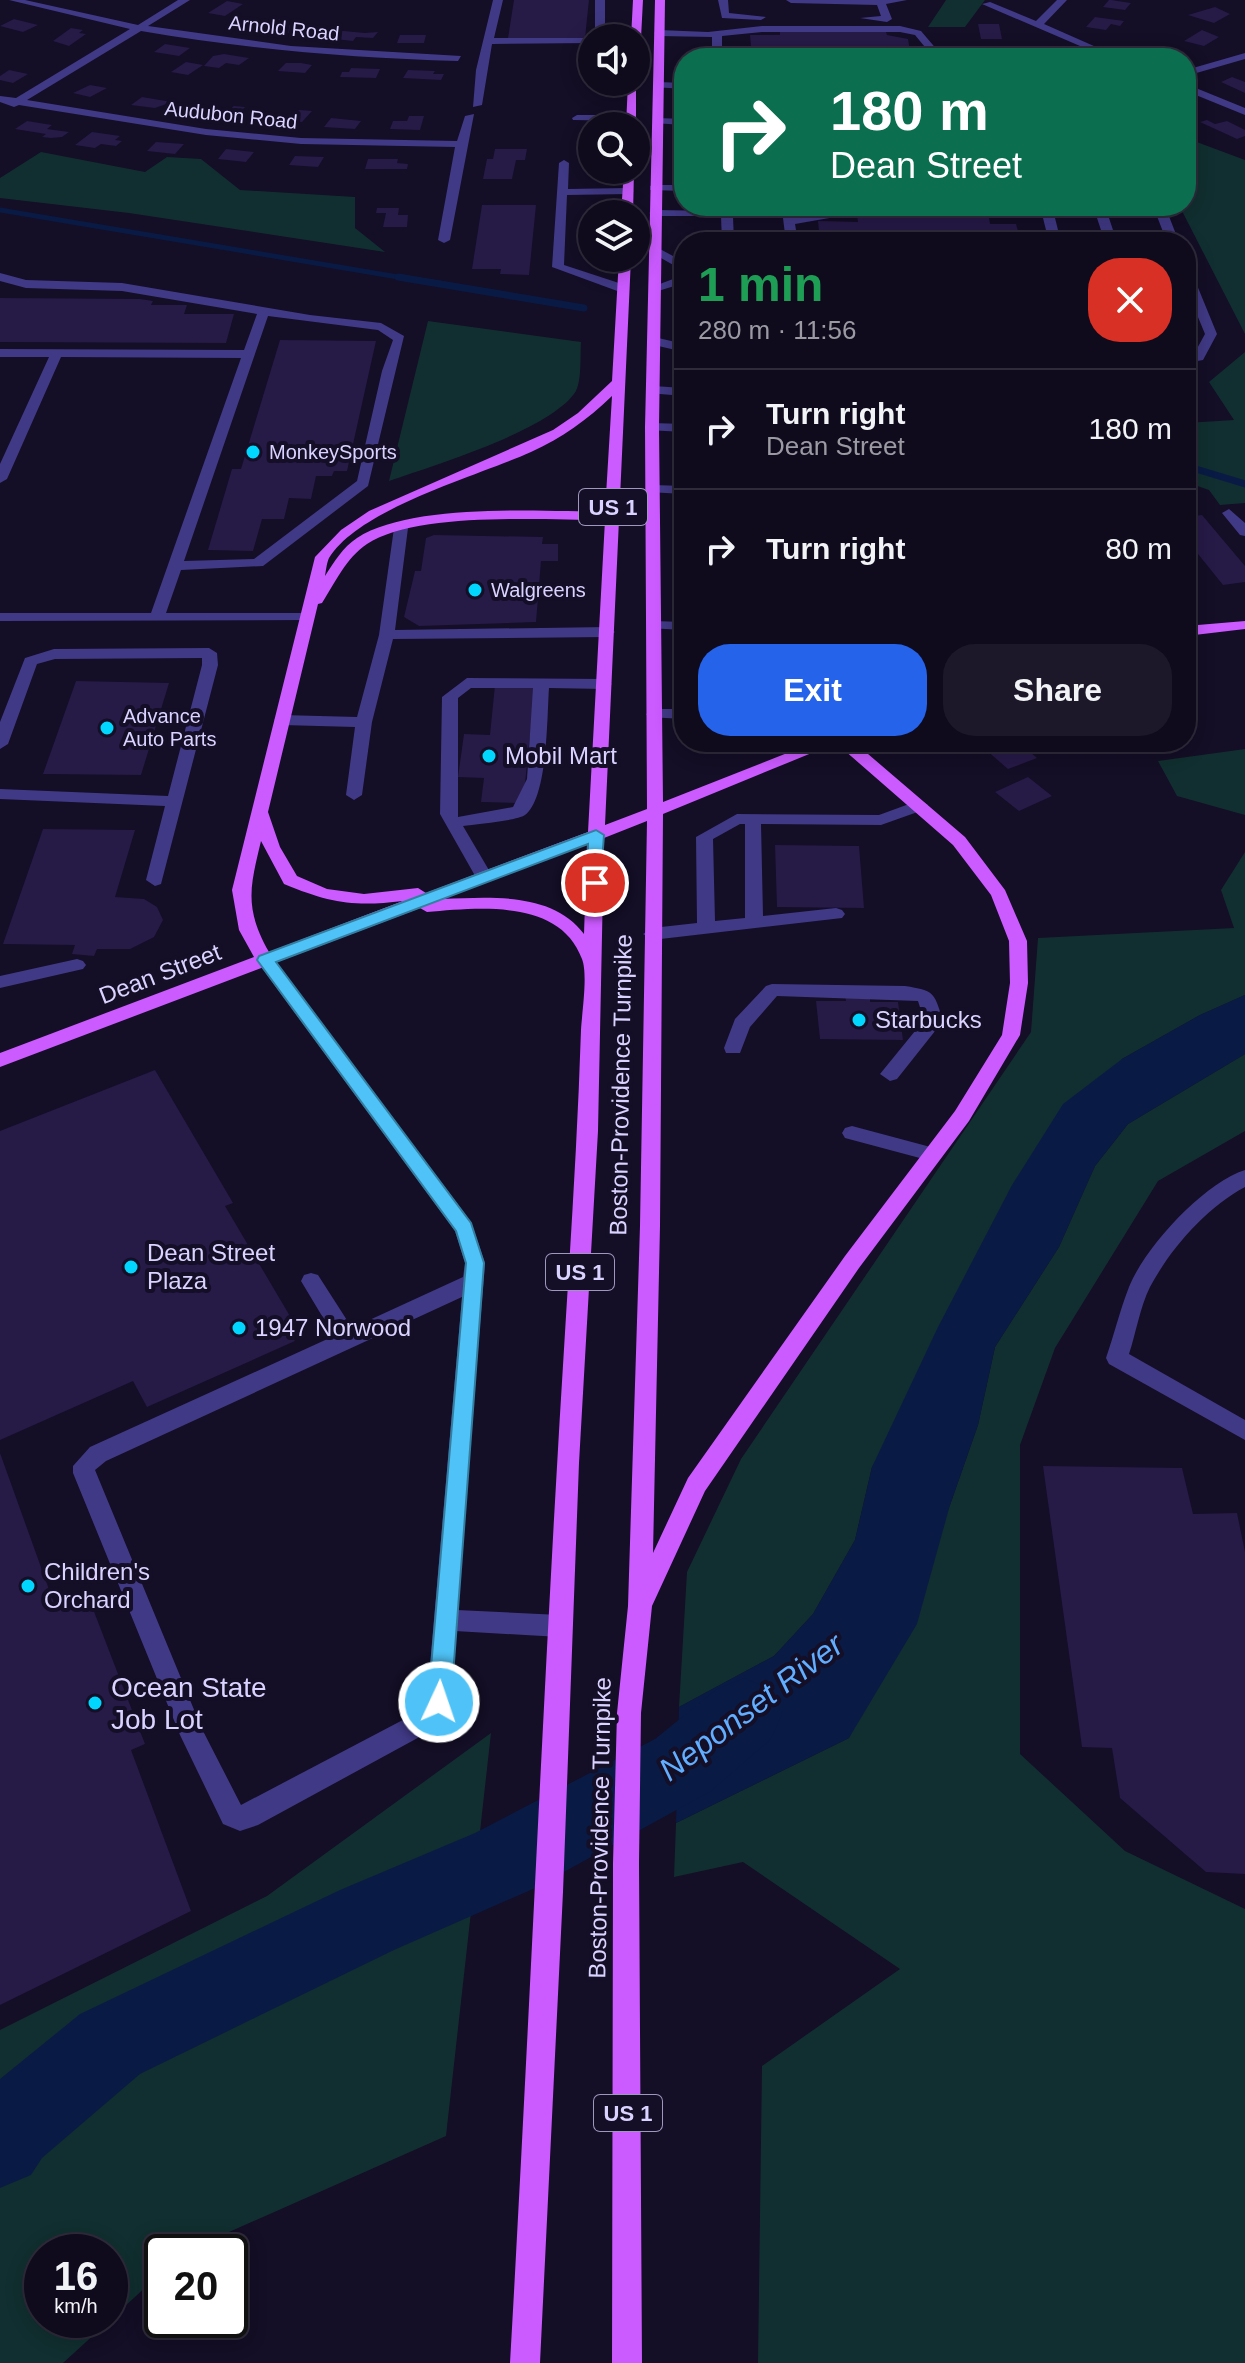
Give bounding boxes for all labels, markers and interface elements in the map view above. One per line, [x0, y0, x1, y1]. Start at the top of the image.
street label: Arnold Road [228, 11, 340, 45]
map controls [578, 24, 650, 272]
button: sound [578, 24, 650, 96]
text: 180 m [830, 79, 989, 142]
icon: right [698, 80, 802, 184]
street label: Audubon Road [163, 97, 299, 133]
button: search [578, 112, 650, 184]
text: Dean Street [830, 145, 1022, 186]
button: layers [578, 200, 650, 272]
text: 1 min [698, 258, 823, 311]
button: close [1088, 258, 1172, 342]
text: 280 m · 11:56 [698, 315, 857, 345]
text: Turn right [766, 397, 905, 430]
icon: right [698, 407, 742, 451]
text: 180 m [1089, 412, 1172, 445]
text: Dean Street [766, 431, 905, 461]
place label: MonkeySports [269, 441, 397, 463]
marker: MonkeySports [244, 443, 262, 461]
road number: US 1 [579, 489, 647, 525]
icon: right [698, 527, 742, 571]
text: Turn right [766, 532, 905, 565]
text: 80 m [1105, 532, 1172, 565]
place label: Walgreens [491, 579, 586, 601]
marker: Walgreens [466, 581, 484, 599]
button: Exit [698, 644, 927, 736]
button: Share [943, 644, 1172, 736]
place label: Advance Auto Parts [123, 705, 216, 750]
marker: Advance Auto Parts [98, 719, 116, 737]
place label: Mobil Mart [505, 742, 617, 769]
marker: Mobil Mart [480, 747, 498, 765]
pin [561, 849, 629, 917]
icon: arrive [573, 861, 617, 905]
street label: Boston-Providence Turnpike [604, 934, 637, 1236]
street label: Dean Street [95, 938, 225, 1009]
place label: Starbucks [875, 1006, 982, 1033]
marker: Starbucks [850, 1011, 868, 1029]
place label: Dean Street Plaza [147, 1239, 275, 1294]
road number: US 1 [546, 1254, 614, 1290]
marker: Dean Street Plaza [122, 1258, 140, 1276]
place label: 1947 Norwood [255, 1314, 411, 1341]
marker: 1947 Norwood [230, 1319, 248, 1337]
place label: Children's Orchard [44, 1558, 150, 1613]
marker: Children's Orchard [19, 1577, 37, 1595]
water label: Neponset River [652, 1625, 851, 1788]
position arrow [397, 1660, 481, 1744]
place label: Ocean State Job Lot [111, 1672, 267, 1735]
street label: Boston-Providence Turnpike [583, 1677, 616, 1979]
marker: Ocean State Job Lot [86, 1694, 104, 1712]
road number: US 1 [594, 2095, 662, 2131]
speed limit sign: 20 [144, 2234, 248, 2338]
text: 16 [54, 2254, 98, 2298]
text: km/h [54, 2295, 98, 2317]

